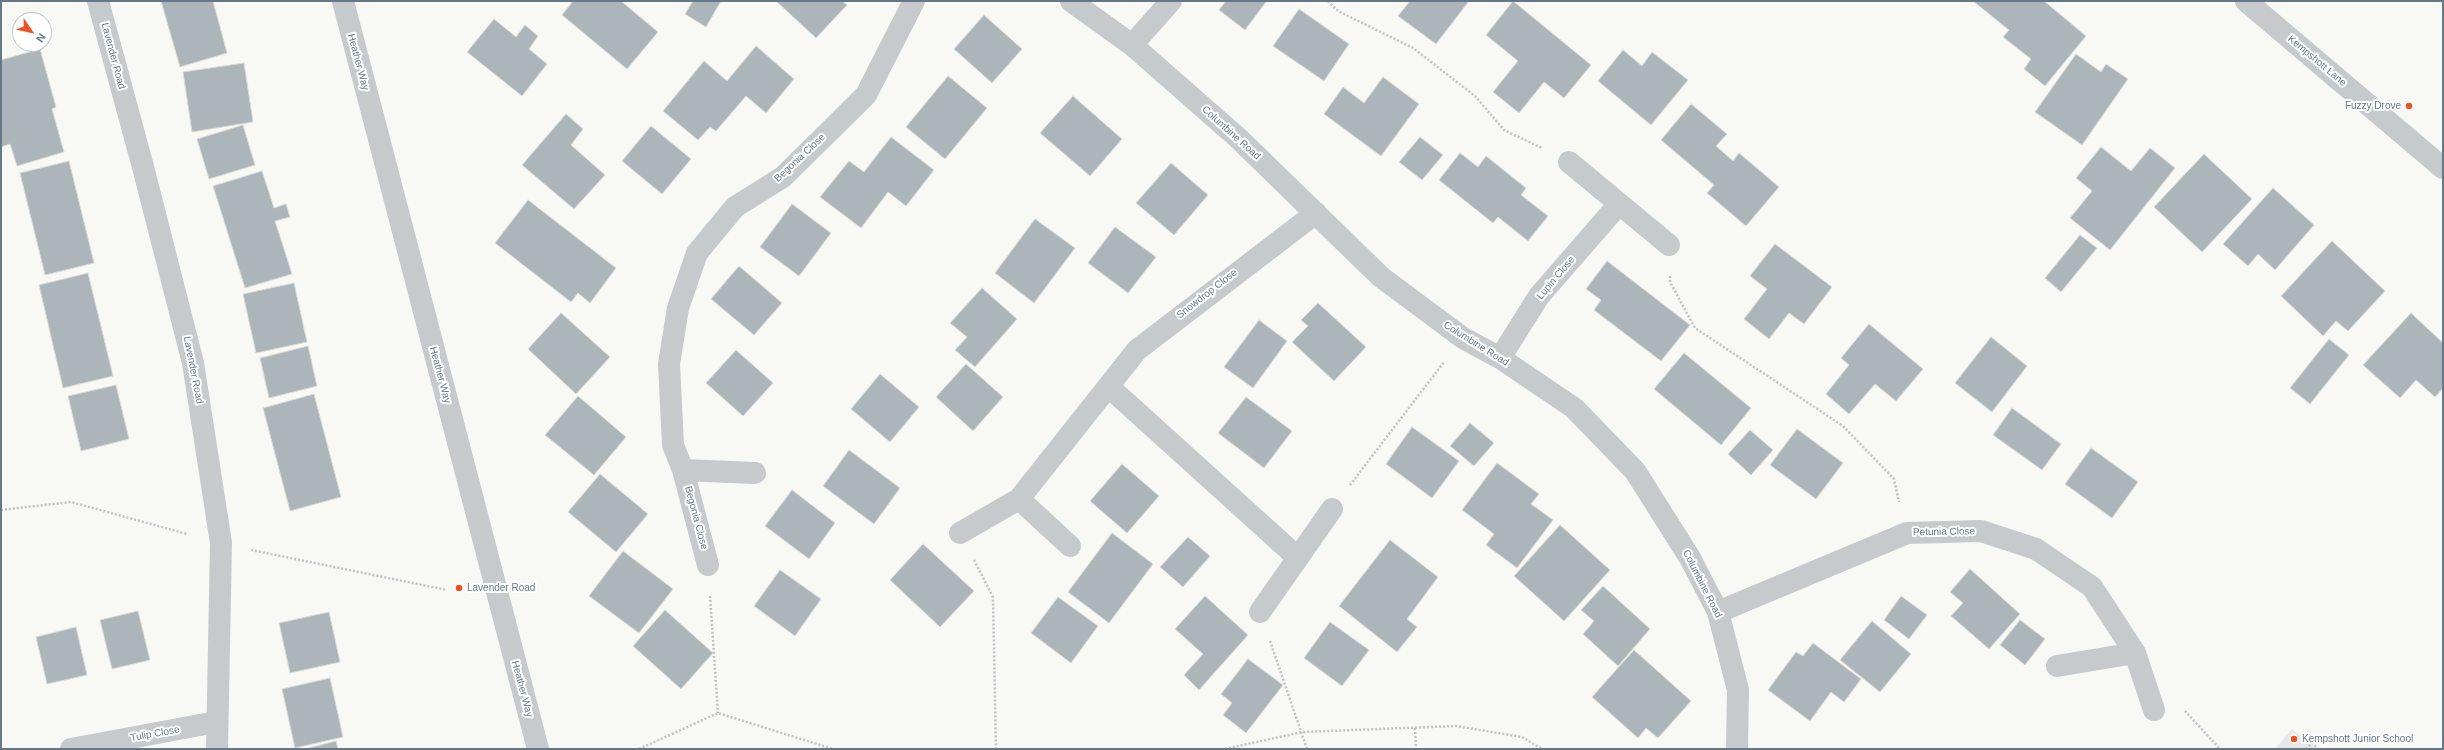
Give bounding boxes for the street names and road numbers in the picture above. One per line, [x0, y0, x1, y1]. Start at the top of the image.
street label: Lavender Road [98, 21, 128, 91]
street label: Heather Way [345, 32, 371, 92]
street label: Kempshott Lane [2285, 33, 2349, 89]
street label: Columbine Road [1199, 104, 1263, 162]
street label: Begonia Close [772, 131, 828, 185]
street label: Lupin Close [1534, 254, 1578, 302]
street label: Snowdrop Close [1174, 267, 1240, 321]
street label: Columbine Road [1441, 319, 1511, 369]
street label: Lavender Road [181, 335, 205, 405]
street label: Heather Way [427, 345, 453, 405]
street label: Begonia Close [682, 485, 710, 551]
street label: Petunia Close [1913, 525, 1975, 539]
street label: Columbine Road [1680, 548, 1724, 620]
street label: Heather Way [509, 659, 535, 719]
street label: Tulip Close [130, 724, 180, 744]

